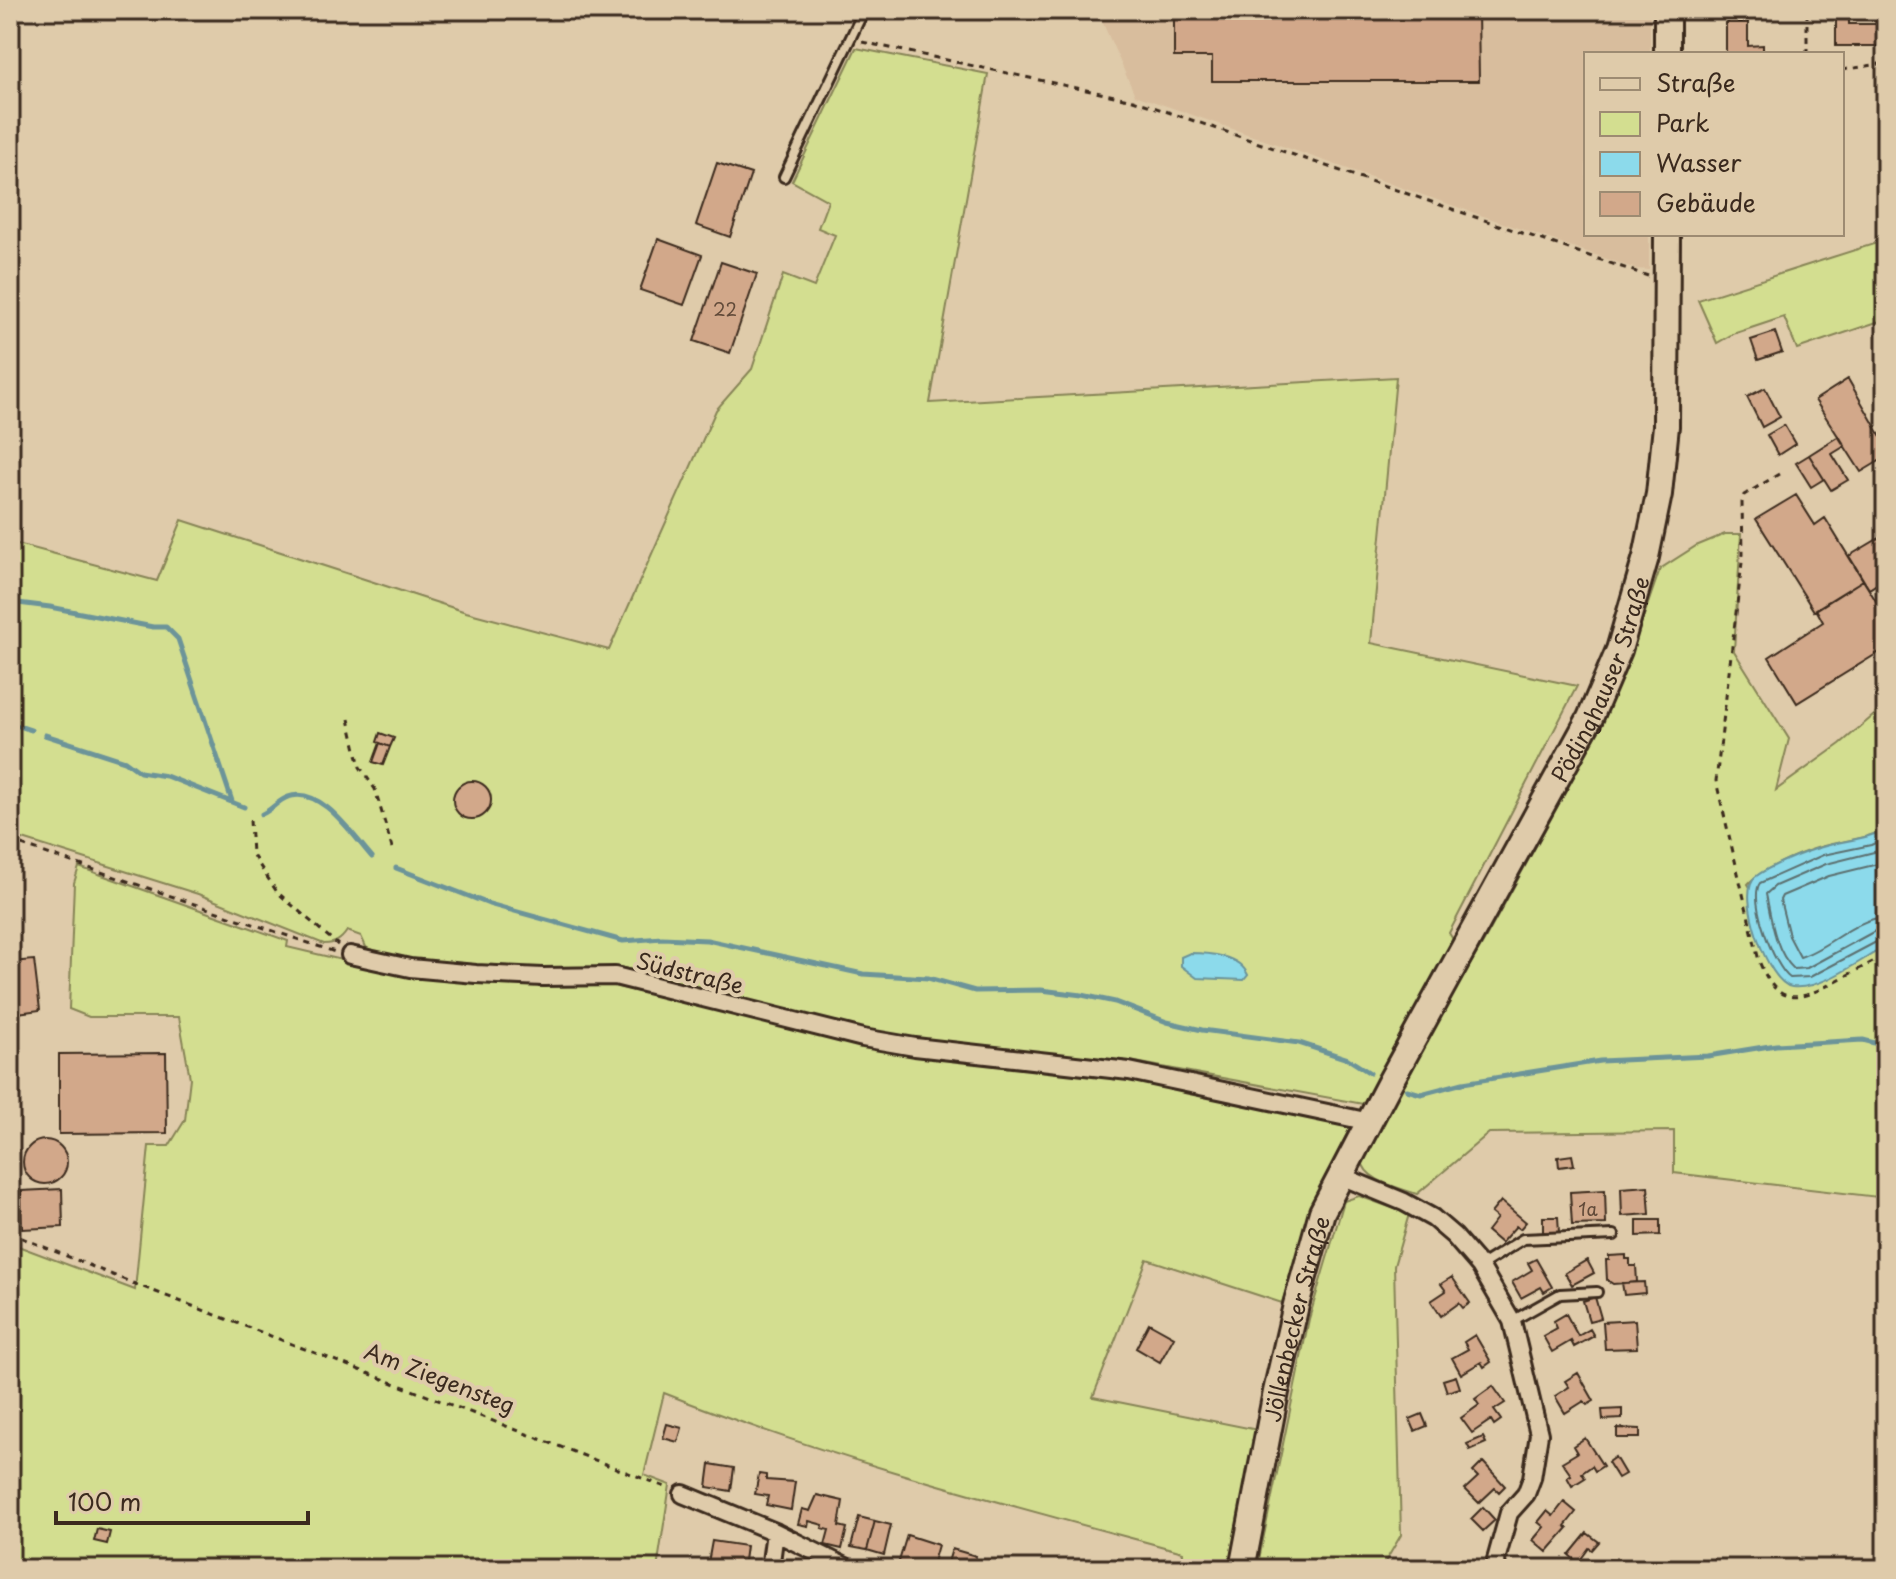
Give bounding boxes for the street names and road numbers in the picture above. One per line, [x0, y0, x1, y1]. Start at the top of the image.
street label: Pödinghauser Straße [1542, 572, 1656, 788]
street label: Südstraße [633, 943, 747, 1001]
street label: Jöllenbecker Straße [1254, 1212, 1337, 1424]
street label: Am Ziegensteg [360, 1333, 520, 1421]

